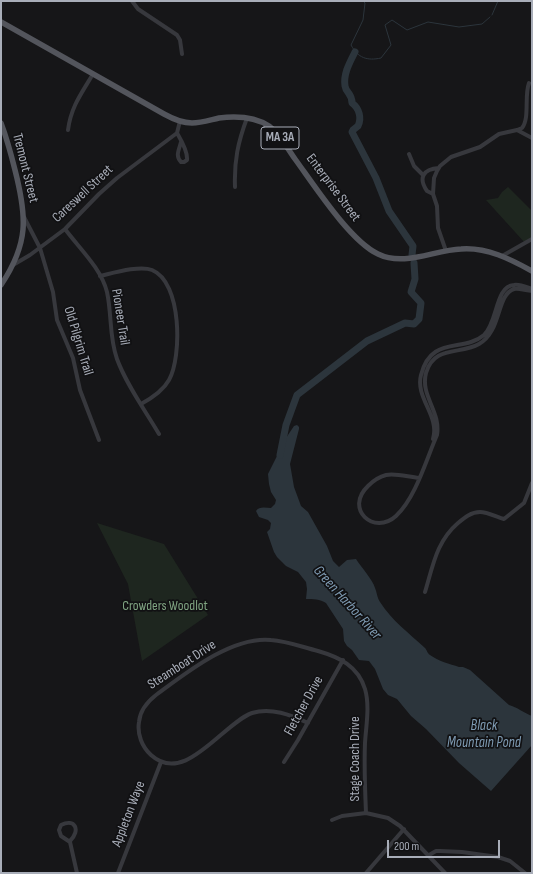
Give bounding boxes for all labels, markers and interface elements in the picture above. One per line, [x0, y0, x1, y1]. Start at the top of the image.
road number: MA 3A [261, 127, 299, 149]
street label: Tremont Street [8, 132, 42, 204]
street label: Enterprise Street [302, 151, 364, 225]
street label: Careswell Street [49, 162, 117, 226]
street label: Pioneer Trail [107, 288, 133, 346]
street label: Old Pilgrim Trail [60, 305, 96, 377]
water label: Green Harbor River [309, 562, 385, 644]
park label: Crowders Woodlot [122, 598, 208, 614]
street label: Steamboat Drive [145, 637, 219, 693]
street label: Fletcher Drive [281, 673, 327, 739]
street label: Stage Coach Drive [347, 716, 363, 802]
water label: Black Mountain Pond [447, 717, 521, 752]
street label: Appleton Waye [109, 779, 149, 849]
scale bar [389, 832, 502, 858]
text: 200 m [394, 839, 419, 854]

